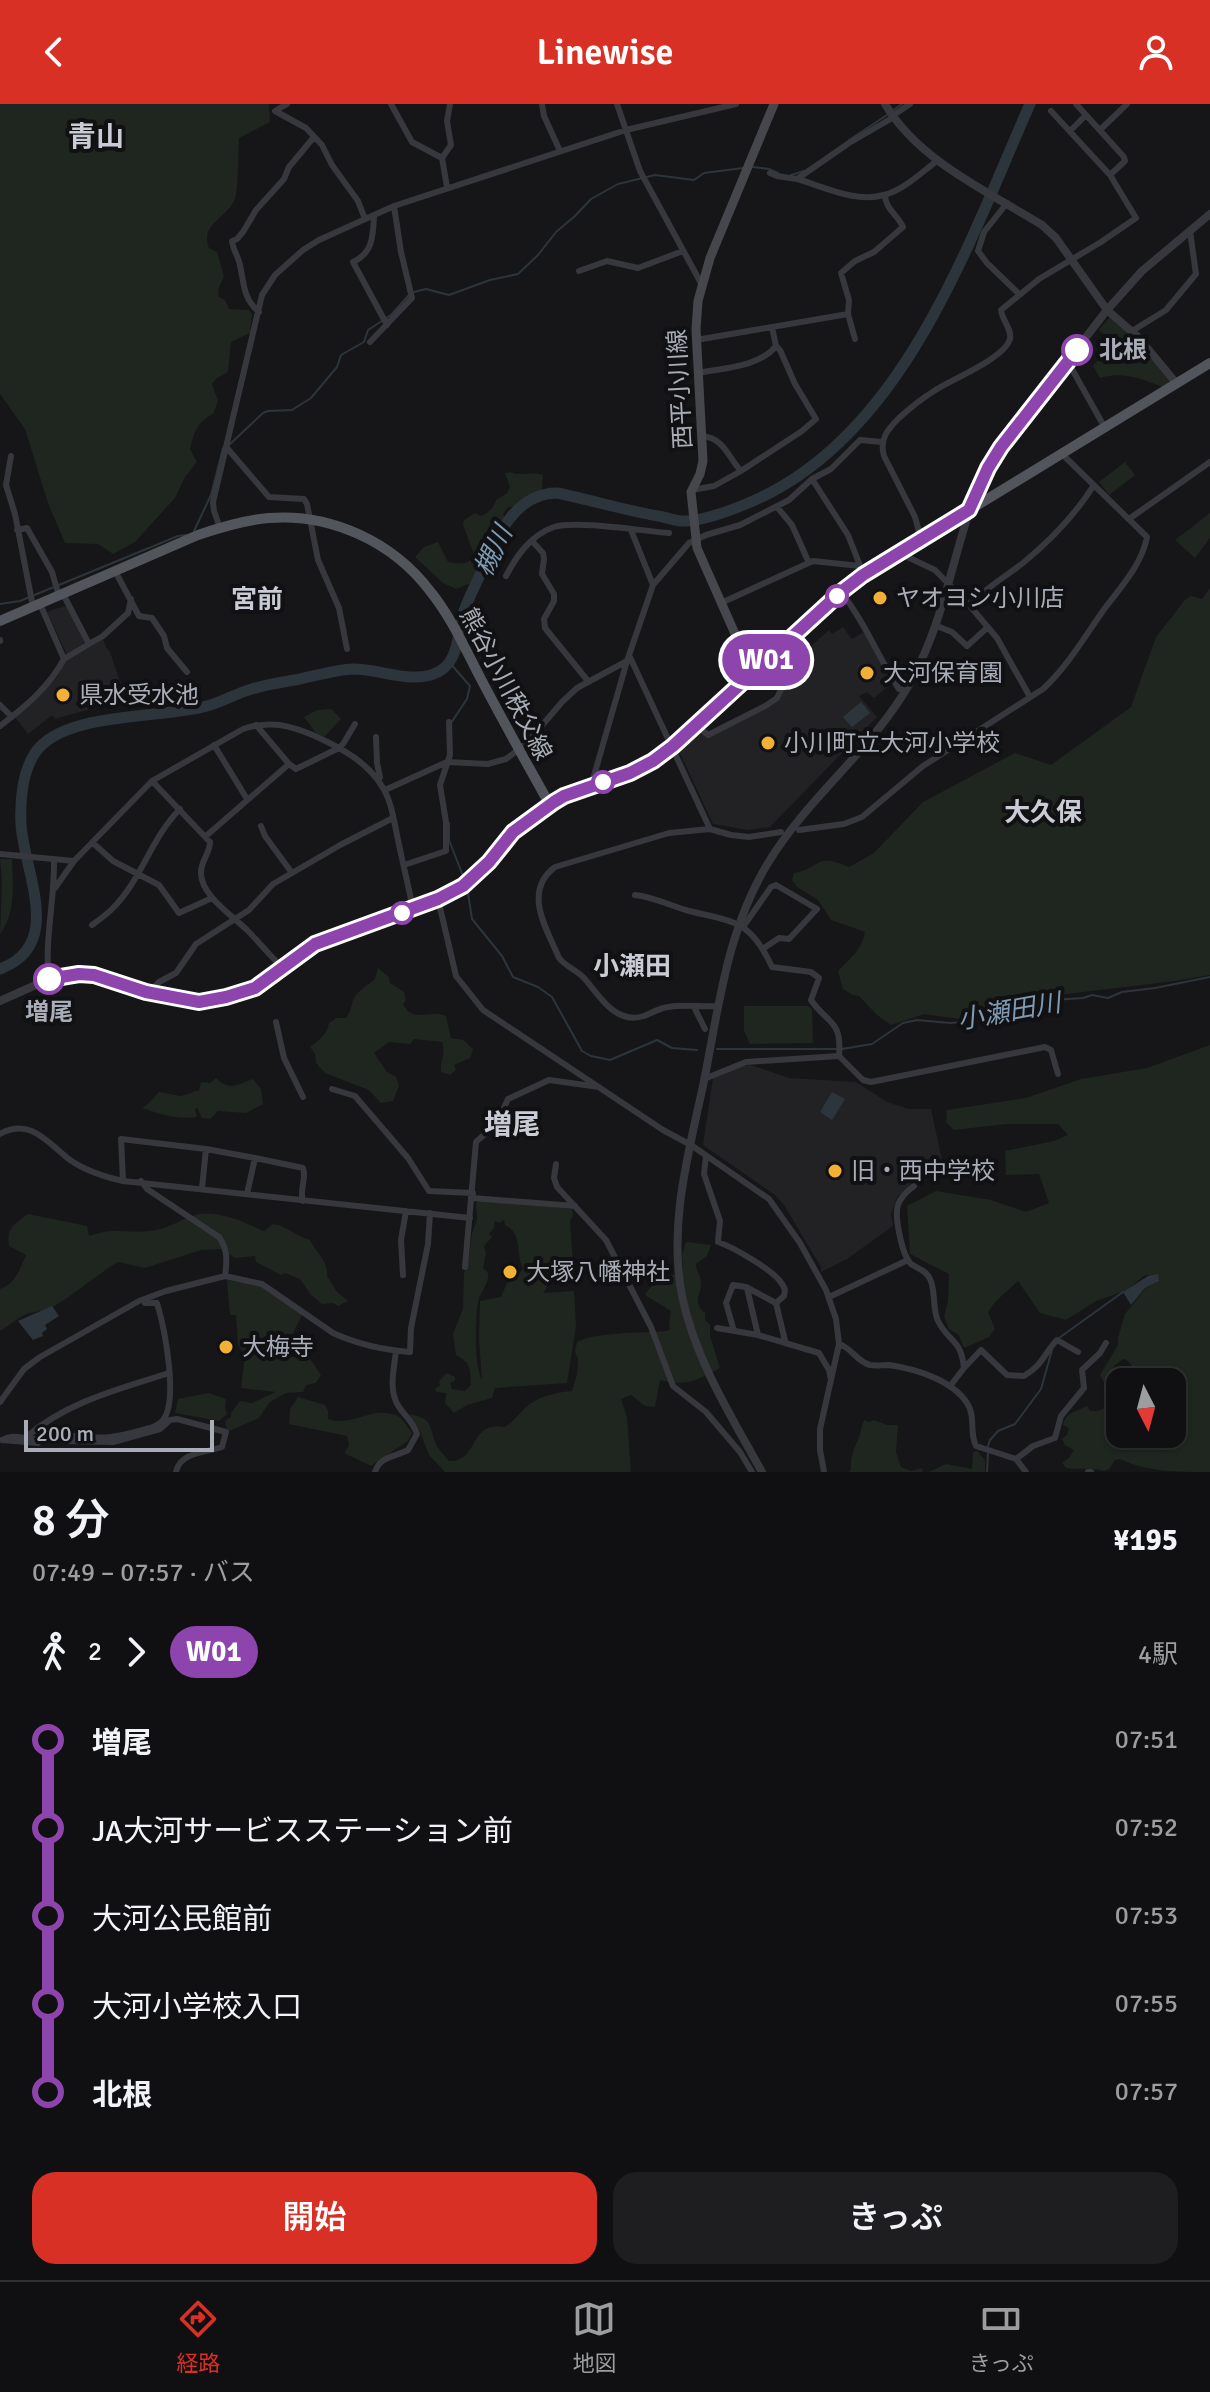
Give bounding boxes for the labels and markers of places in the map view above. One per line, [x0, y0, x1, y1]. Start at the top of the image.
marker: 北根 [1062, 335, 1092, 365]
place label: 北根 [1099, 335, 1147, 365]
place label: ヤオヨシ小川店 [896, 583, 1064, 613]
unlabelled marker [826, 585, 848, 607]
marker: ヤオヨシ小川店 [871, 589, 889, 607]
place label: 大河保育園 [883, 658, 1003, 688]
marker: 大河保育園 [858, 664, 876, 682]
place label: 県水受水池 [79, 680, 199, 710]
marker: 県水受水池 [54, 686, 72, 704]
place label: 小川町立大河小学校 [784, 728, 1000, 758]
marker: 小川町立大河小学校 [759, 734, 777, 752]
unlabelled marker [592, 771, 614, 793]
unlabelled marker [391, 902, 413, 924]
marker: 増尾 [34, 964, 64, 994]
place label: 増尾 [25, 997, 73, 1027]
place label: 旧・西中学校 [851, 1156, 995, 1186]
marker: 旧・西中学校 [826, 1162, 844, 1180]
place label: 大塚八幡神社 [526, 1257, 670, 1287]
marker: 大塚八幡神社 [501, 1263, 519, 1281]
place label: 大梅寺 [242, 1332, 314, 1362]
marker: 大梅寺 [217, 1338, 235, 1356]

